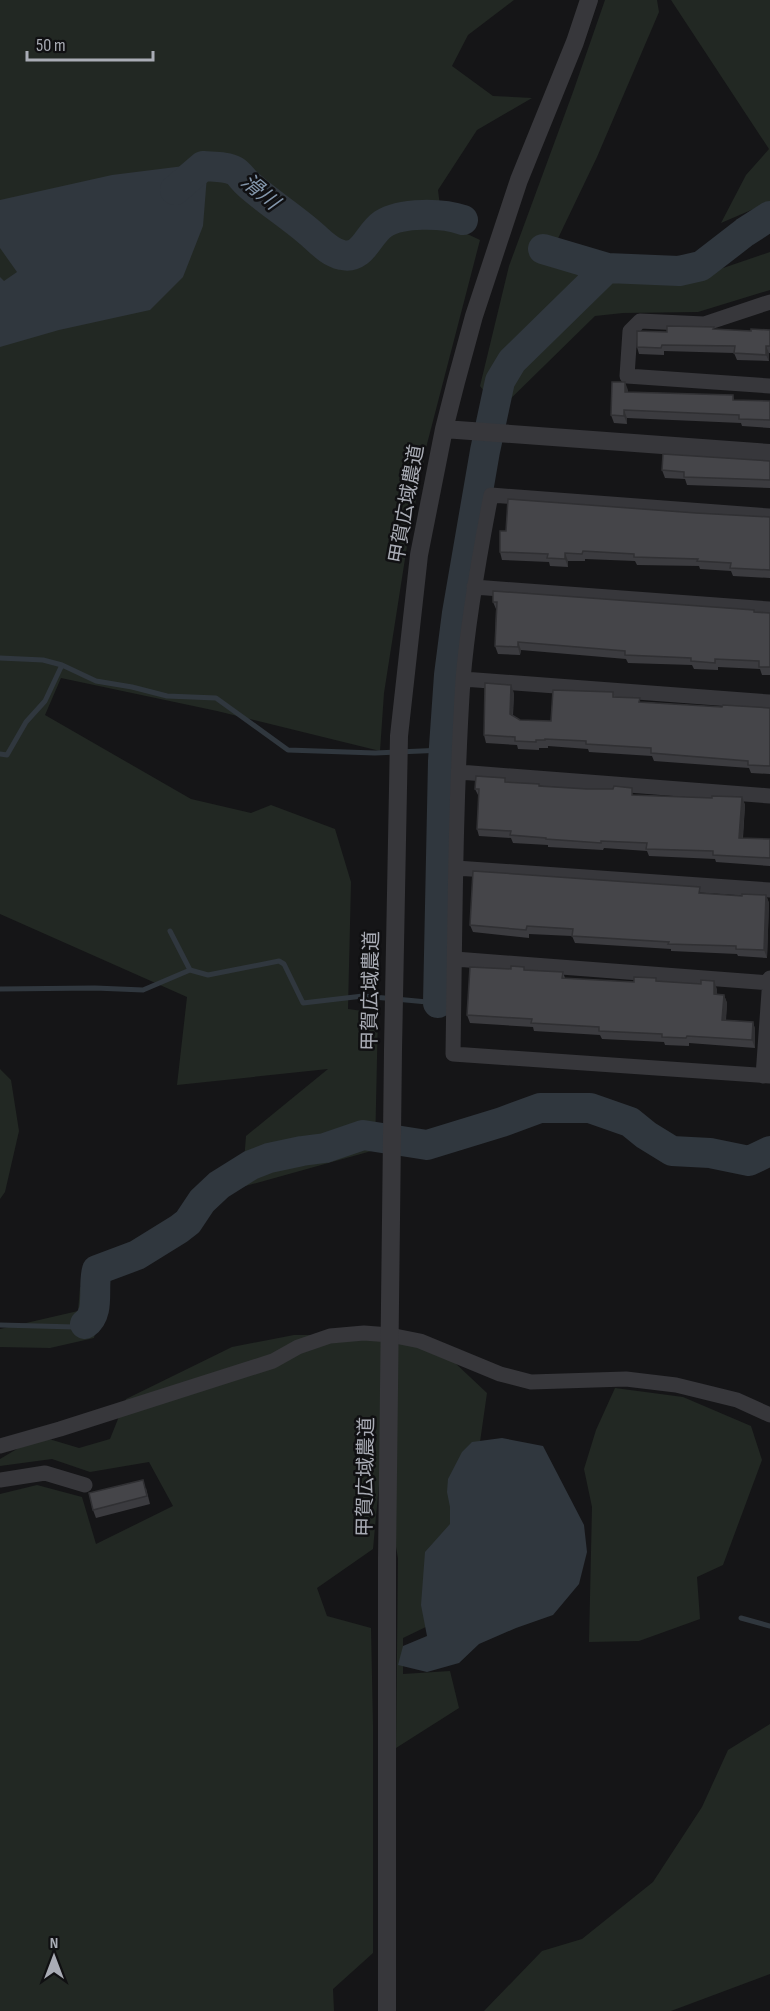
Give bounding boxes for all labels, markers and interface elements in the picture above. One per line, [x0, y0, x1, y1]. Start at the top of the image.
scale bar [27, 24, 153, 62]
text: 50 m [36, 35, 66, 56]
water label: 滑川 [236, 169, 286, 216]
street label: 甲賀広域農道 [385, 443, 429, 565]
street label: 甲賀広域農道 [358, 931, 384, 1051]
street label: 甲賀広域農道 [353, 1417, 379, 1537]
north arrow [24, 1927, 84, 1987]
text: N [50, 1934, 58, 1953]

